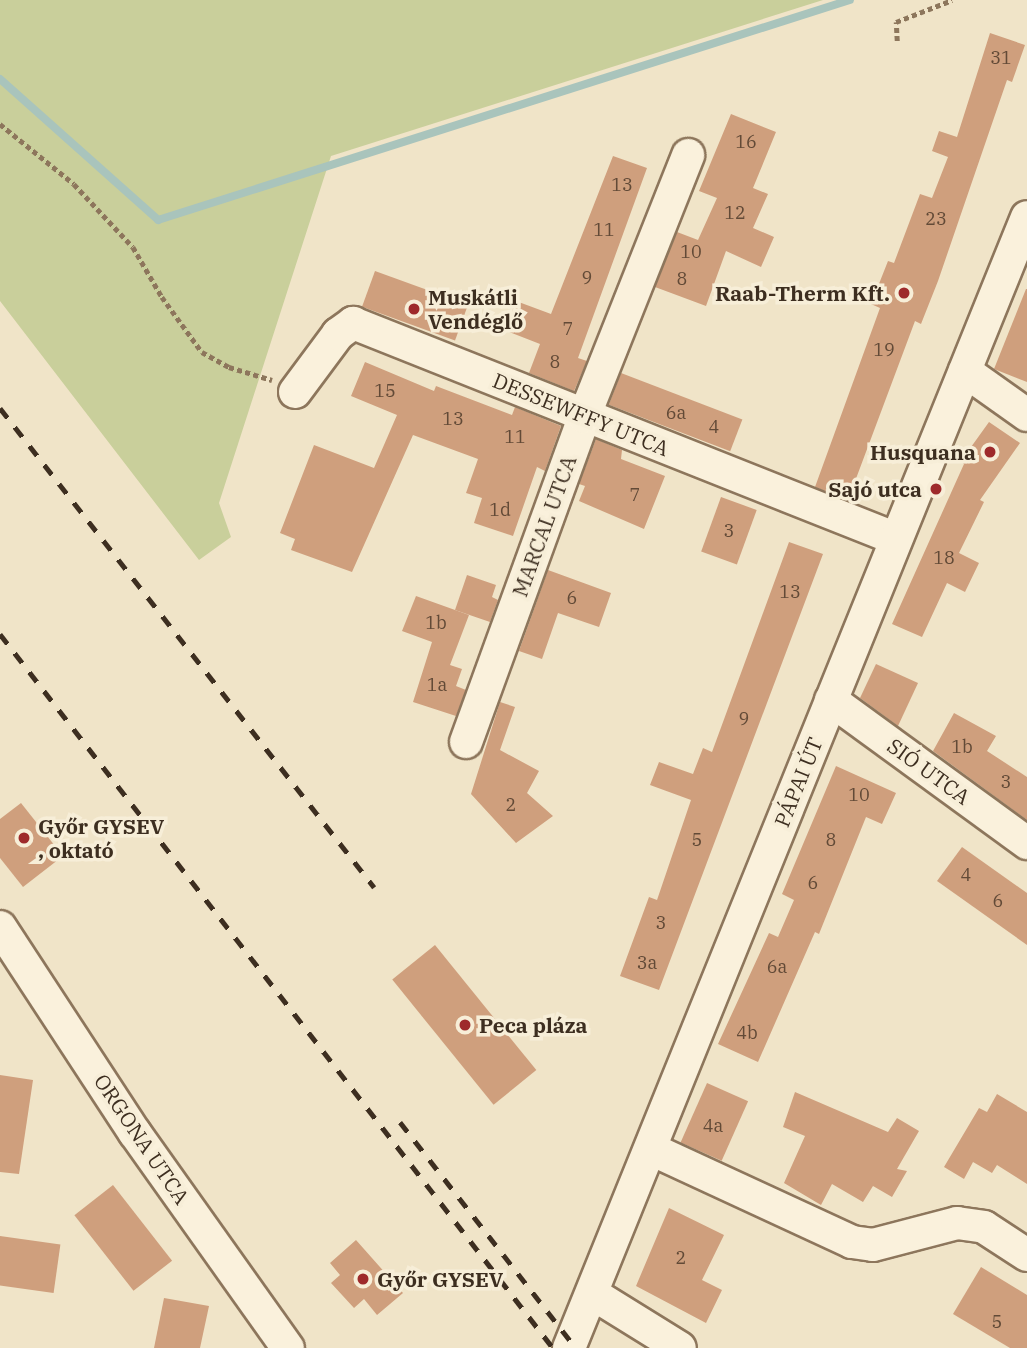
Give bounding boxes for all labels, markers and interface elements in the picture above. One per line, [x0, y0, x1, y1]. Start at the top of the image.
house number: 31 [990, 47, 1012, 69]
house number: 16 [735, 131, 757, 153]
house number: 13 [611, 174, 633, 196]
house number: 12 [724, 202, 746, 224]
house number: 23 [925, 208, 947, 230]
house number: 11 [593, 219, 615, 241]
house number: 10 [680, 241, 702, 263]
house number: 9 [582, 267, 592, 289]
house number: 8 [677, 268, 687, 290]
place label: Raab-Therm Kft. [715, 280, 890, 306]
place label: Muskátli Vendéglő [428, 284, 523, 334]
marker: Raab-Therm Kft. [896, 285, 912, 301]
marker: Muskátli Vendéglő [406, 301, 422, 317]
house number: 7 [563, 318, 573, 340]
house number: 19 [873, 339, 895, 361]
house number: 8 [550, 351, 560, 373]
street label: DESSEWFFY UTCA [489, 367, 673, 461]
house number: 15 [374, 380, 396, 402]
house number: 6a [666, 402, 686, 424]
house number: 13 [442, 408, 464, 430]
house number: 4 [709, 416, 719, 438]
house number: 11 [504, 426, 526, 448]
place label: Husquana [870, 439, 976, 465]
marker: Husquana [982, 444, 998, 460]
street label: MARCAL UTCA [507, 452, 581, 600]
place label: Sajó utca [828, 476, 922, 502]
marker: Sajó utca [928, 481, 944, 497]
house number: 7 [630, 484, 640, 506]
house number: 1d [489, 499, 511, 521]
house number: 3 [724, 520, 734, 542]
house number: 18 [933, 547, 955, 569]
house number: 13 [779, 581, 801, 603]
house number: 6 [567, 587, 577, 609]
house number: 1b [425, 612, 447, 634]
house number: 1a [427, 674, 447, 696]
house number: 9 [739, 708, 749, 730]
street label: PÁPAI ÚT [769, 733, 827, 831]
street label: SIÓ UTCA [883, 733, 975, 809]
house number: 1b [951, 736, 973, 758]
house number: 3 [1001, 771, 1011, 793]
house number: 10 [848, 784, 870, 806]
house number: 2 [506, 794, 516, 816]
place label: Győr GYSEV , oktató [38, 813, 164, 863]
house number: 5 [692, 829, 702, 851]
house number: 8 [826, 829, 836, 851]
marker: Győr GYSEV , oktató [16, 830, 32, 846]
house number: 4 [961, 864, 971, 886]
house number: 6 [808, 872, 818, 894]
house number: 6 [993, 890, 1003, 912]
house number: 3 [656, 912, 666, 934]
house number: 3a [637, 952, 657, 974]
house number: 6a [767, 956, 787, 978]
place label: Peca pláza [479, 1012, 588, 1038]
marker: Peca pláza [457, 1017, 473, 1033]
house number: 4b [736, 1022, 758, 1044]
street label: ORGONA UTCA [89, 1069, 195, 1209]
house number: 4a [703, 1115, 723, 1137]
house number: 2 [676, 1247, 686, 1269]
place label: Győr GYSEV [377, 1266, 503, 1292]
marker: Győr GYSEV [355, 1271, 371, 1287]
house number: 5 [992, 1311, 1002, 1333]

